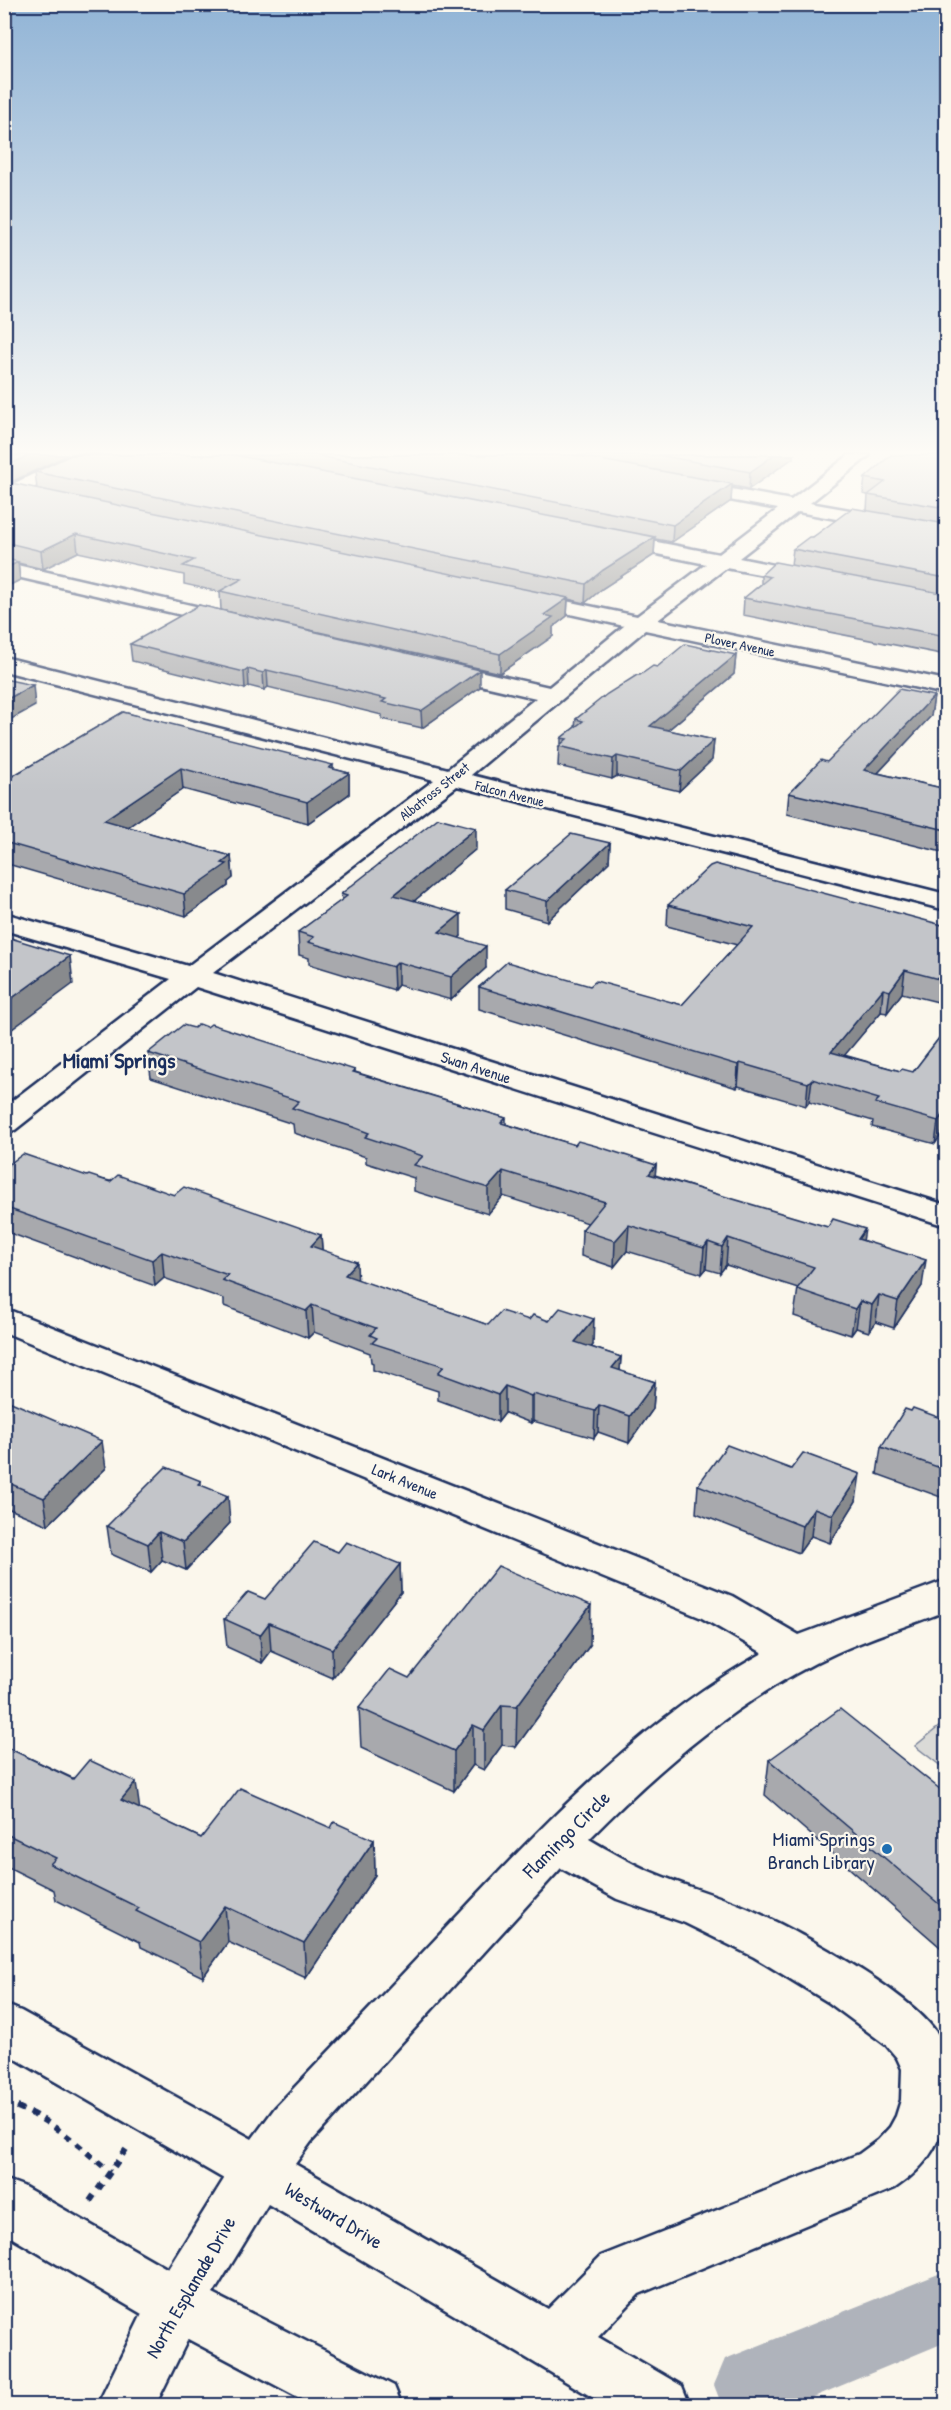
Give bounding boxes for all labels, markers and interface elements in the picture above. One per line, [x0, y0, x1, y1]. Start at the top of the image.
street label: Plover Avenue [703, 627, 777, 661]
street label: Albatross Street [395, 757, 473, 824]
street label: Falcon Avenue [472, 775, 547, 811]
district label: Miami Springs [63, 1045, 176, 1076]
street label: Swan Avenue [438, 1045, 514, 1089]
street label: Lark Avenue [369, 1458, 442, 1504]
street label: Flamingo Circle [516, 1784, 616, 1884]
place label: Miami Springs Branch Library [768, 1825, 875, 1875]
marker: Miami Springs Branch Library [880, 1842, 894, 1856]
street label: Westward Drive [280, 2175, 388, 2255]
street label: North Esplanade Drive [138, 2211, 242, 2363]

